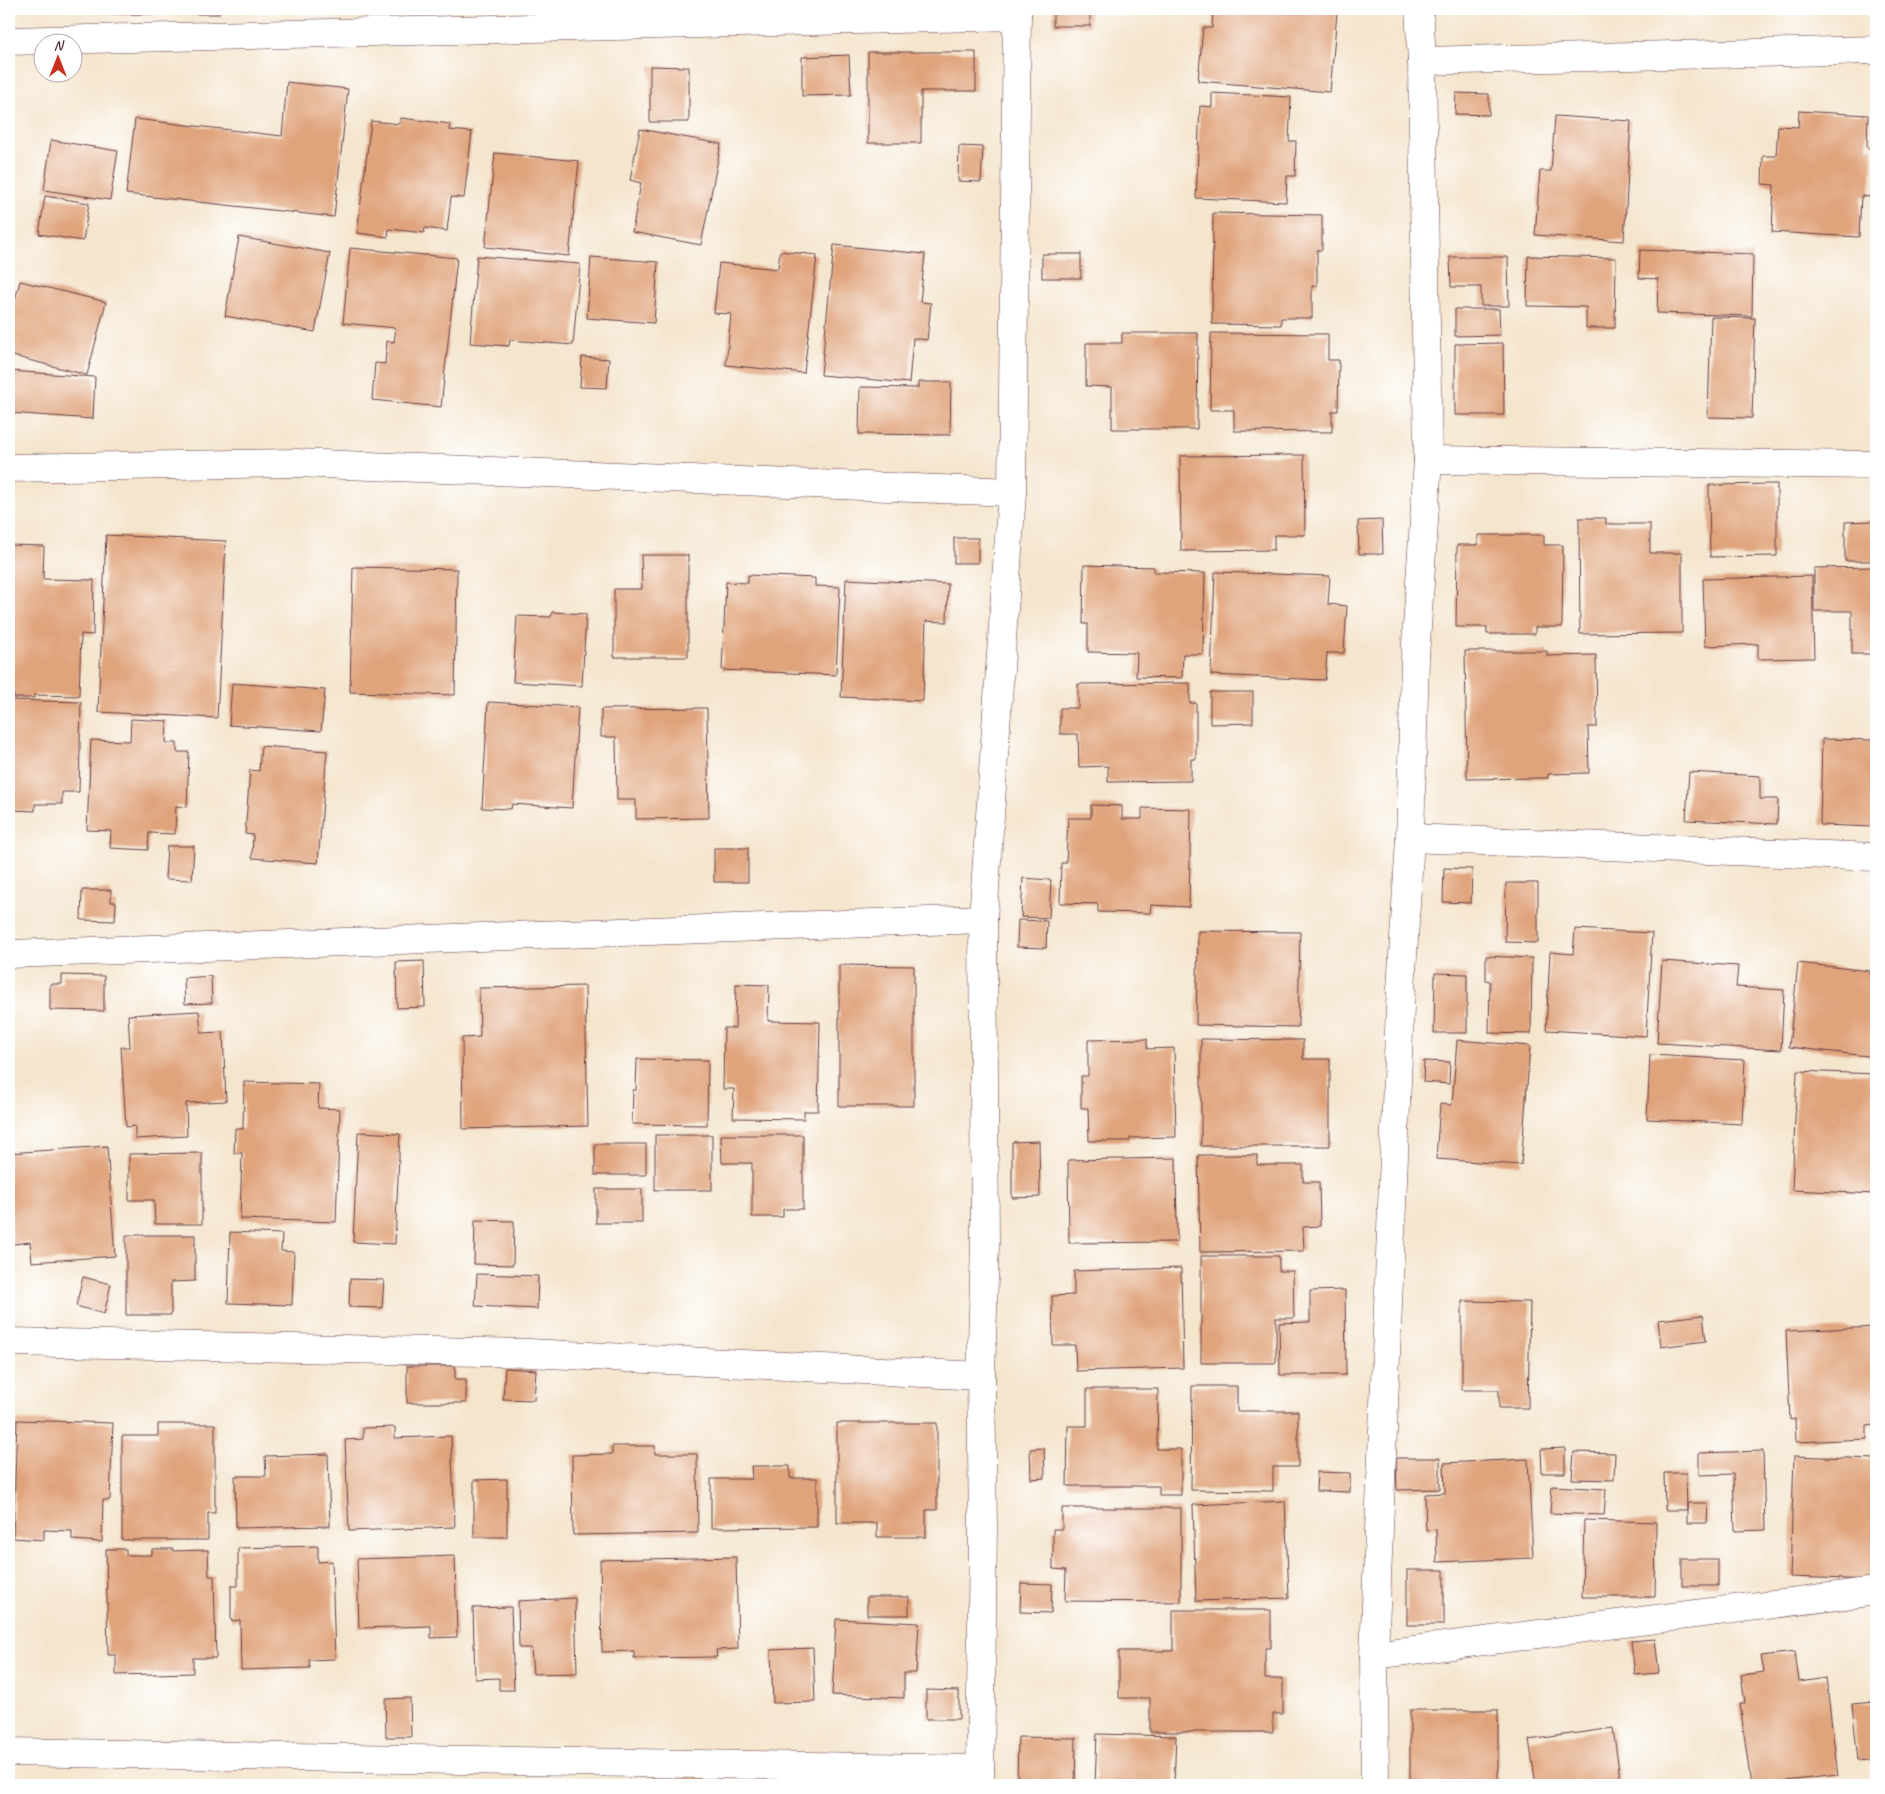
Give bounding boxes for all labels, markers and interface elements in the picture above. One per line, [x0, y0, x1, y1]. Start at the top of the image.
north arrow [32, 32, 82, 82]
text: N [54, 37, 65, 54]

